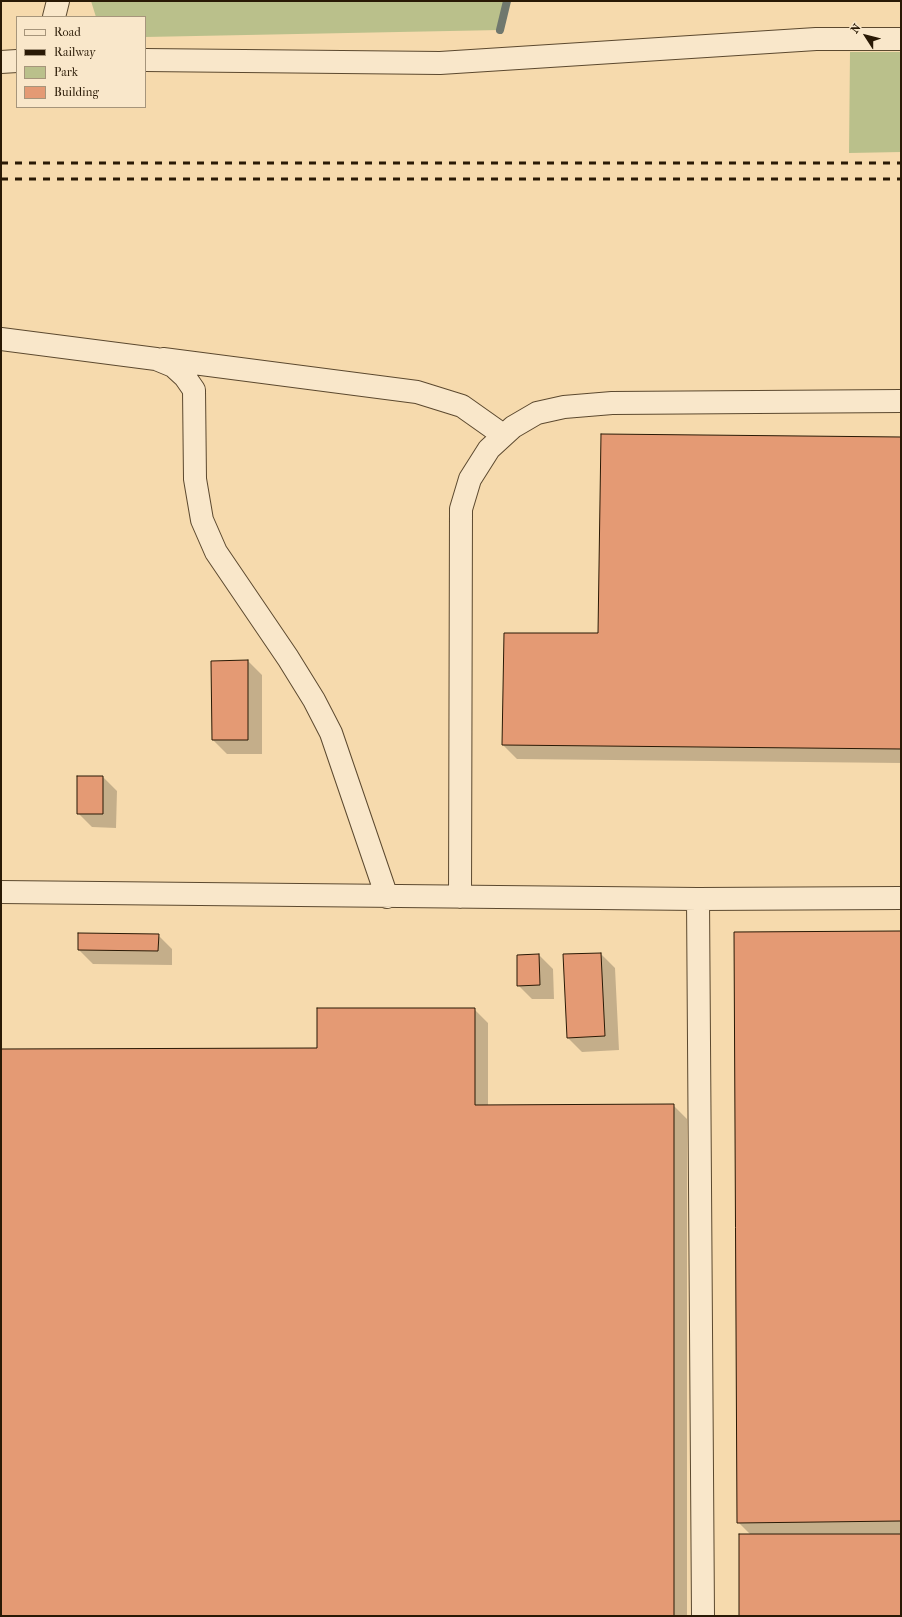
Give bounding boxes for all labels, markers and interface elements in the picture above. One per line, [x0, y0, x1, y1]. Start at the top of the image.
legend [16, 16, 146, 108]
north arrow [846, 16, 886, 56]
text: N [848, 21, 864, 36]
text: Road [54, 25, 81, 39]
text: Railway [54, 45, 96, 59]
text: Park [54, 65, 78, 79]
text: Building [54, 85, 99, 99]

